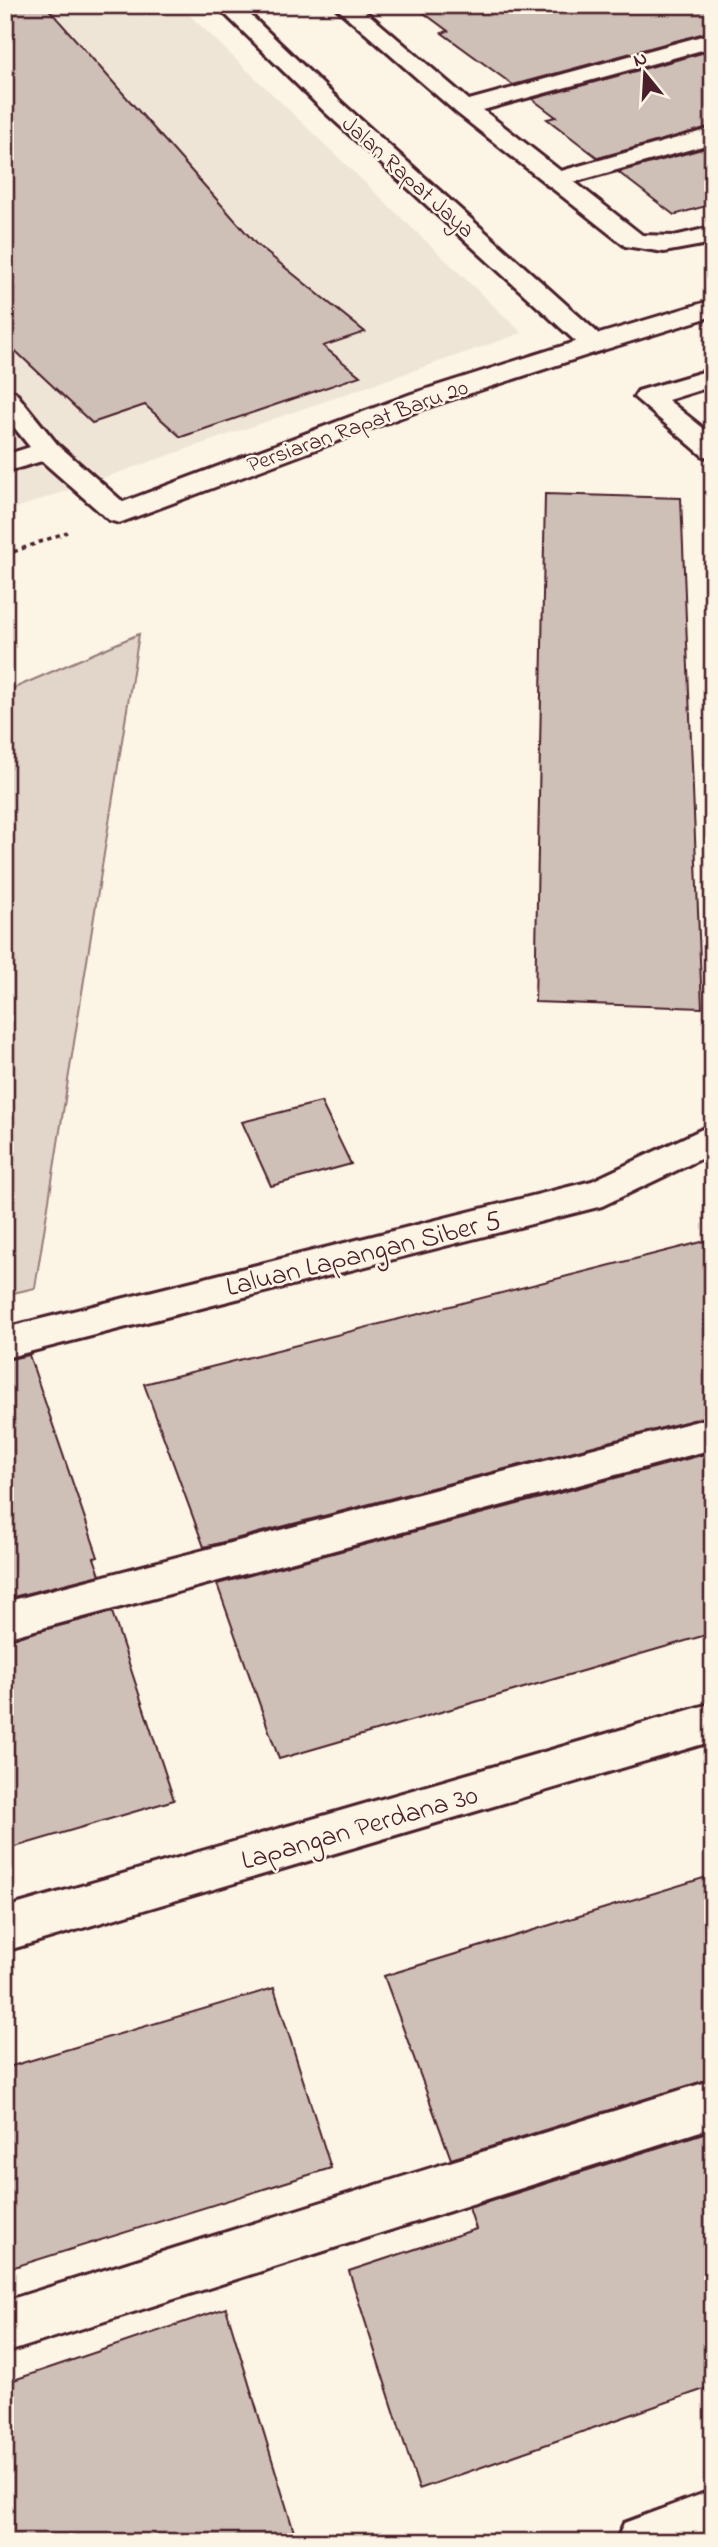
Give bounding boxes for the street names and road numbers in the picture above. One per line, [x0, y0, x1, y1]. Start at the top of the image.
street label: Jalan Rapat Jaya [332, 109, 481, 248]
street label: Persiaran Rapat Baru 20 [243, 372, 473, 483]
street label: Laluan Lapangan Siber 5 [222, 1201, 506, 1309]
street label: Lapangan Perdana 30 [237, 1776, 483, 1883]

